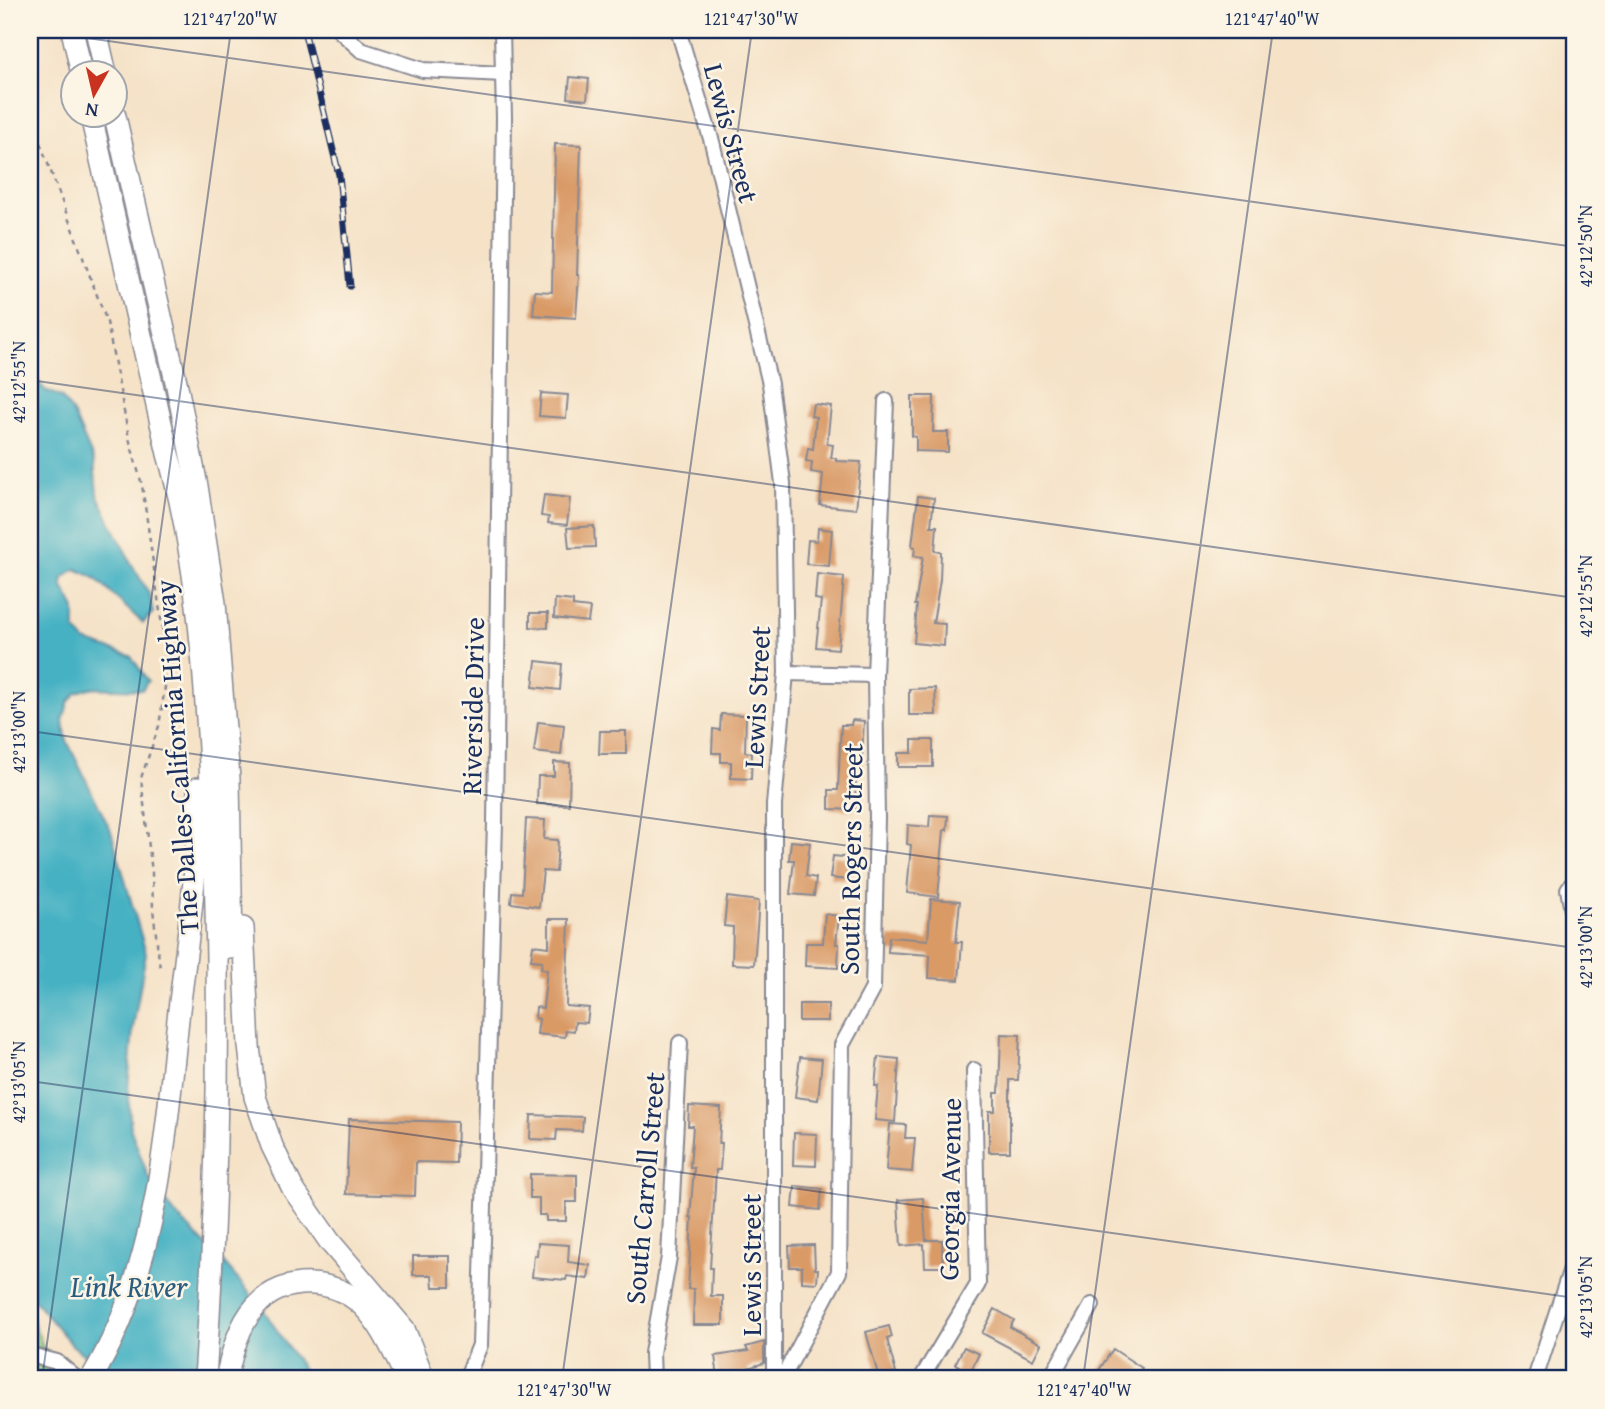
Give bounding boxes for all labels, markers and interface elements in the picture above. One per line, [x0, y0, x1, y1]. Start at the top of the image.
text: 121°47'20"W [183, 5, 278, 32]
text: 121°47'30"W [704, 5, 799, 32]
text: 121°47'40"W [1225, 5, 1320, 32]
street label: Lewis Street [694, 59, 770, 207]
north arrow [60, 60, 130, 130]
text: N [83, 96, 100, 126]
text: 42°12'50"N [1572, 204, 1599, 287]
text: 42°12'55"N [5, 340, 32, 423]
text: 42°12'55"N [1572, 554, 1599, 637]
street label: The Dalles-California Highway [143, 578, 209, 936]
street label: Riverside Drive [450, 617, 494, 795]
street label: Lewis Street [732, 625, 780, 769]
text: 42°13'00"N [5, 690, 32, 773]
street label: South Rogers Street [827, 743, 873, 975]
text: 42°13'00"N [1572, 905, 1599, 988]
text: 42°13'05"N [5, 1040, 32, 1123]
street label: South Carroll Street [613, 1070, 675, 1306]
street label: Georgia Avenue [927, 1097, 971, 1281]
street label: Lewis Street [730, 1194, 771, 1336]
text: 42°13'05"N [1572, 1255, 1599, 1338]
water label: Link River [70, 1264, 188, 1308]
text: 121°47'30"W [517, 1376, 612, 1403]
text: 121°47'40"W [1037, 1376, 1132, 1403]

